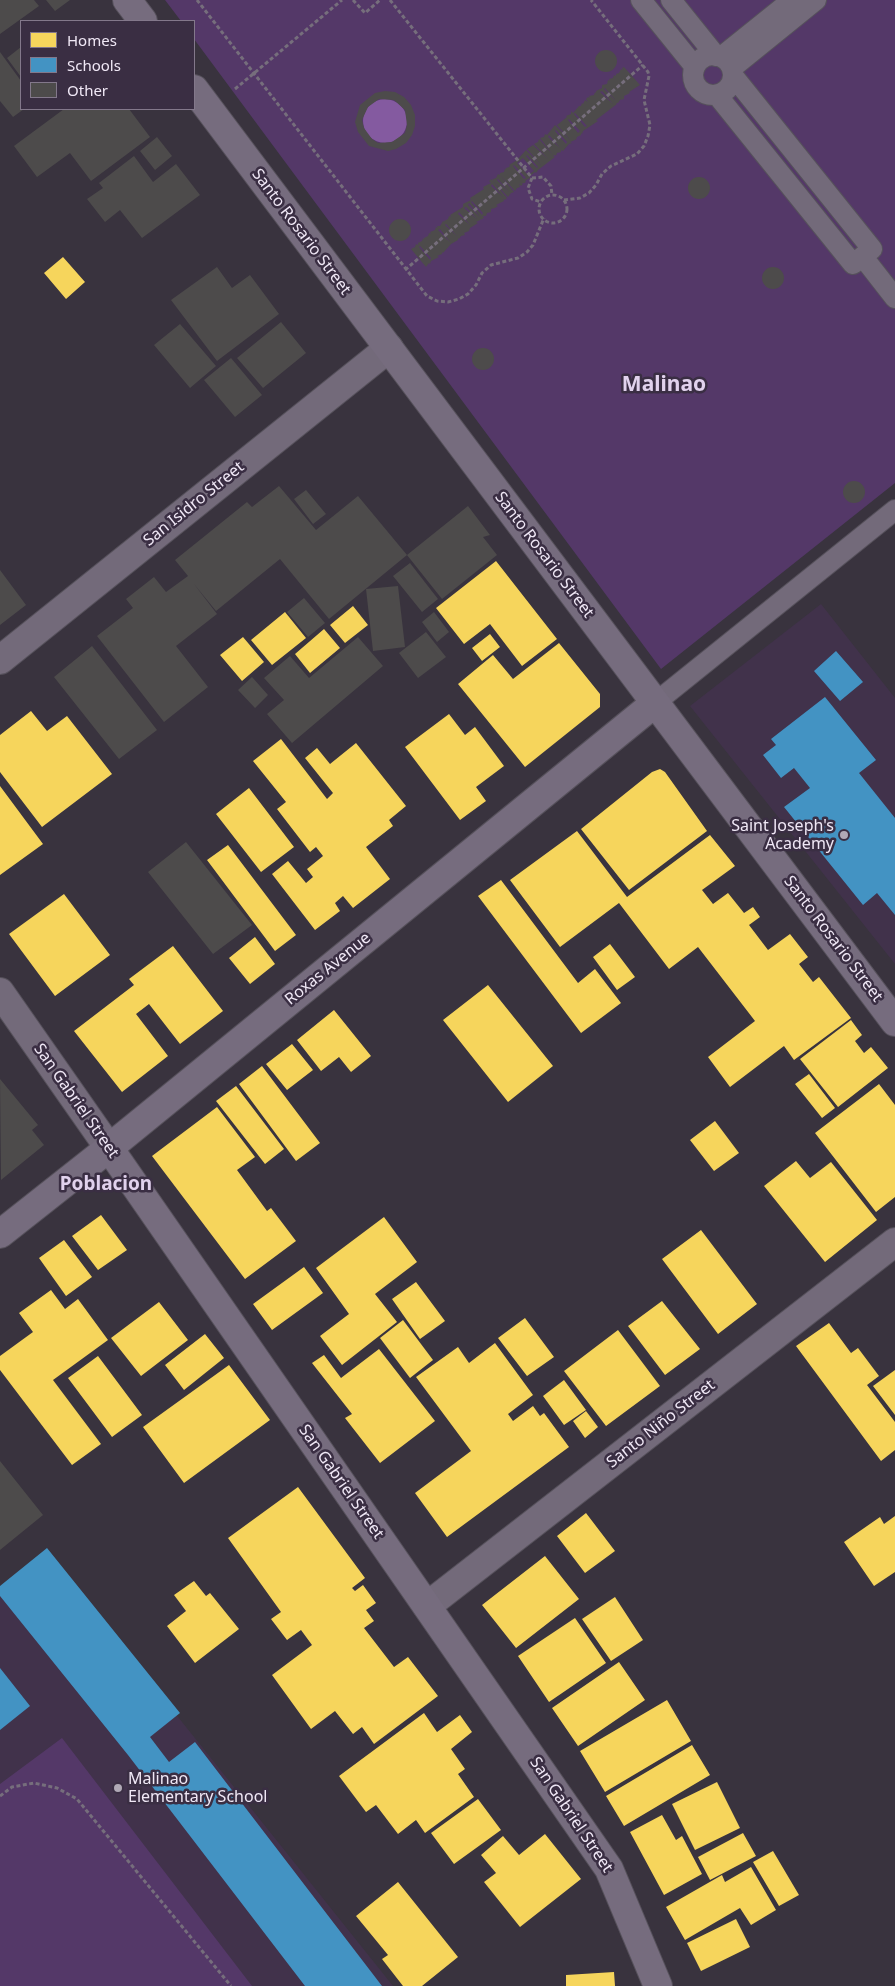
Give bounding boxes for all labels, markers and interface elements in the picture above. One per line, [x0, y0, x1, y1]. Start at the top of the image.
legend [20, 20, 195, 110]
text: Homes [67, 30, 117, 50]
text: Schools [67, 55, 121, 75]
text: Other [67, 80, 108, 100]
street label: Santo Rosario Street [247, 165, 355, 299]
district label: Malinao [622, 372, 706, 398]
street label: San Isidro Street [140, 458, 248, 550]
street label: Santo Rosario Street [490, 488, 598, 622]
place label: Saint Joseph's Academy [731, 816, 834, 854]
marker: Saint Joseph's Academy [838, 829, 850, 841]
street label: Santo Rosario Street [779, 872, 887, 1006]
street label: Roxas Avenue [281, 929, 375, 1009]
street label: San Gabriel Street [29, 1040, 123, 1162]
district label: Poblacion [60, 1174, 152, 1196]
street label: Santo Niño Street [603, 1376, 719, 1472]
street label: San Gabriel Street [294, 1421, 388, 1543]
street label: San Gabriel Street [525, 1754, 617, 1876]
place label: Malinao Elementary School [128, 1769, 267, 1807]
marker: Malinao Elementary School [112, 1782, 124, 1794]

